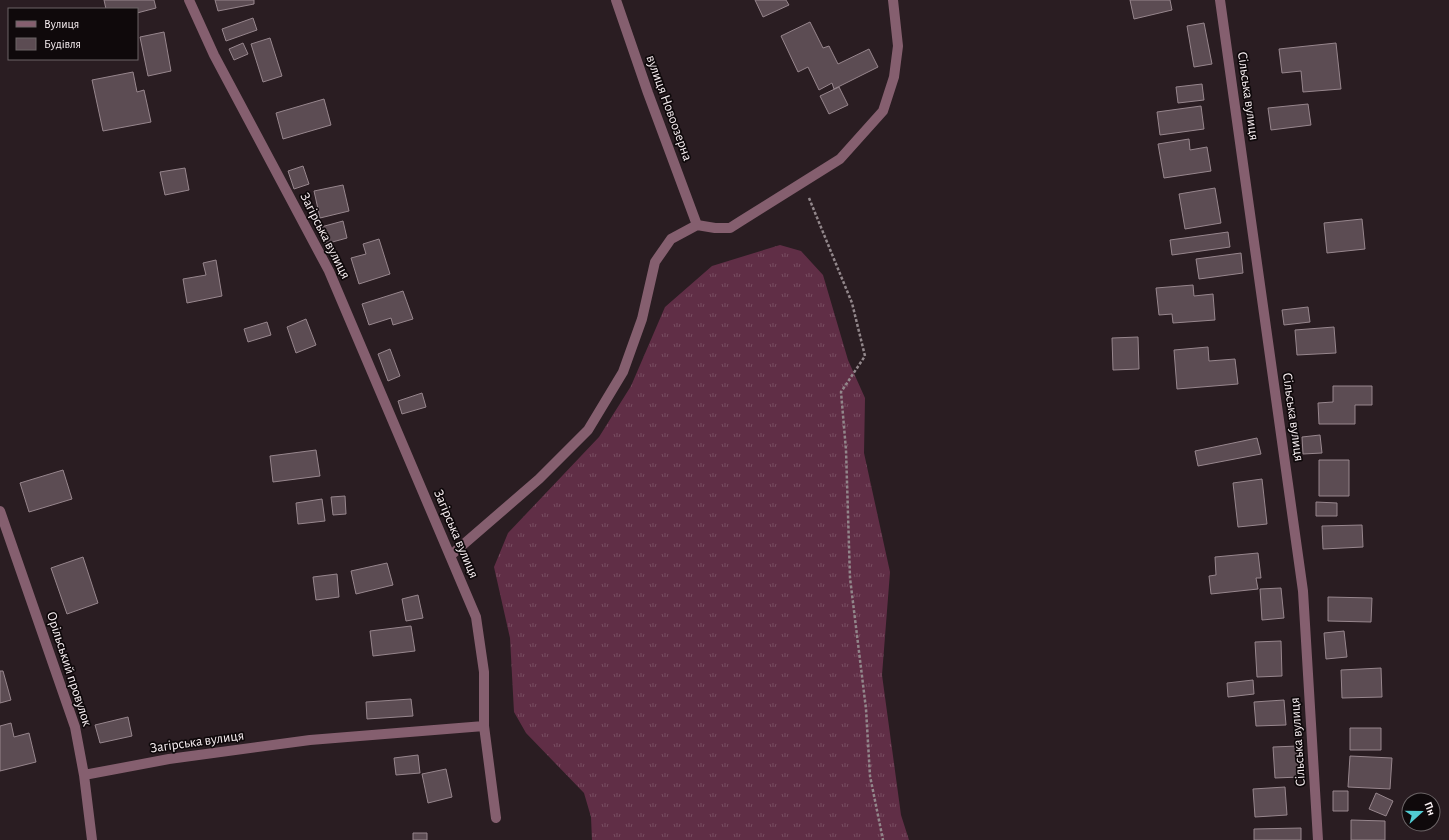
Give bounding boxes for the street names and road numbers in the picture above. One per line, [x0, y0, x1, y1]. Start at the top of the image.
street label: Сільська вулиця [1235, 51, 1261, 141]
street label: вулиця Новоозерна [643, 53, 695, 163]
street label: Загірська вулиця [297, 191, 353, 281]
street label: Сільська вулиця [1280, 372, 1306, 462]
street label: Загірська вулиця [431, 488, 481, 580]
street label: Орільський провулок [44, 610, 94, 729]
street label: Сільська вулиця [1288, 697, 1308, 787]
street label: Загірська вулиця [149, 728, 245, 756]

